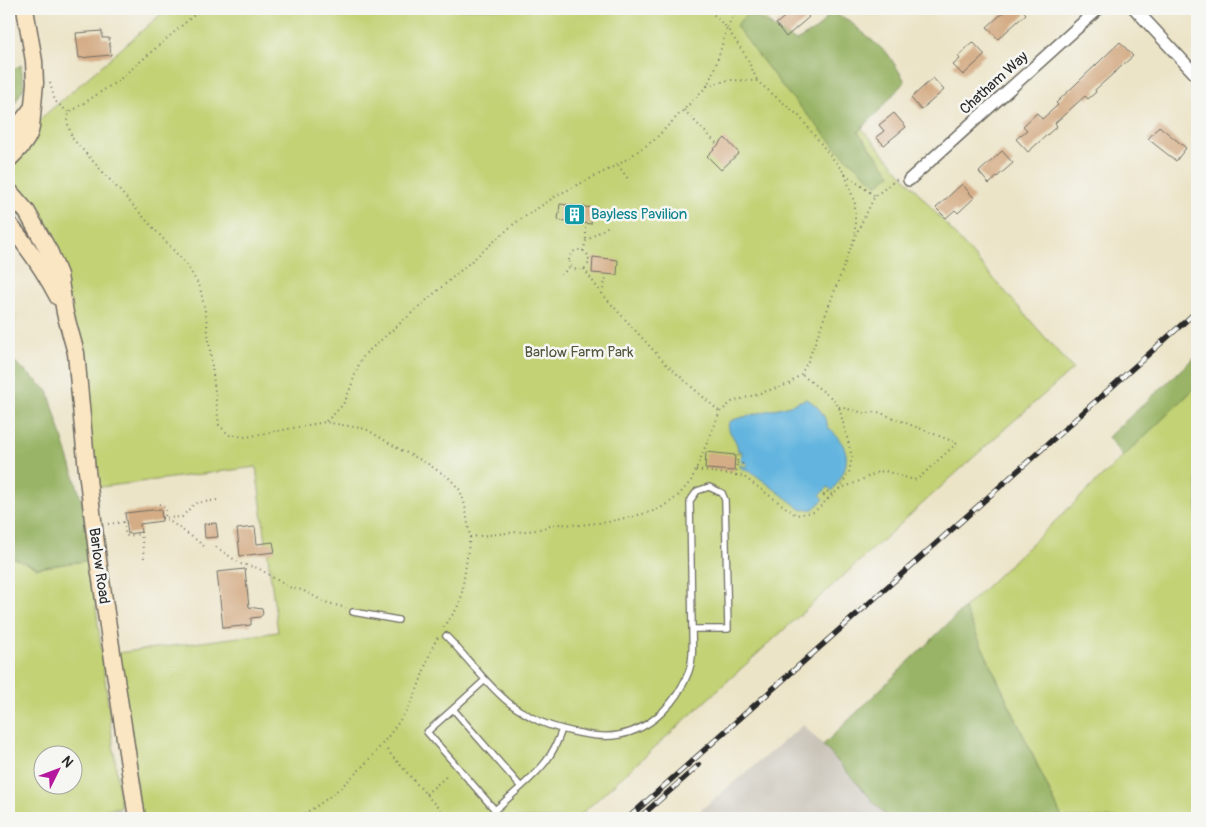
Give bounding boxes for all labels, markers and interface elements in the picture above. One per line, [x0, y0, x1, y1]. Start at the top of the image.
street label: Chatham Way [956, 47, 1033, 119]
building icon: Bayless Pavilion [563, 202, 587, 226]
place label: Bayless Pavilion [591, 205, 687, 224]
park label: Barlow Farm Park [525, 343, 634, 362]
street label: Barlow Road [84, 527, 114, 605]
north arrow [32, 744, 82, 794]
text: N [58, 752, 77, 771]

